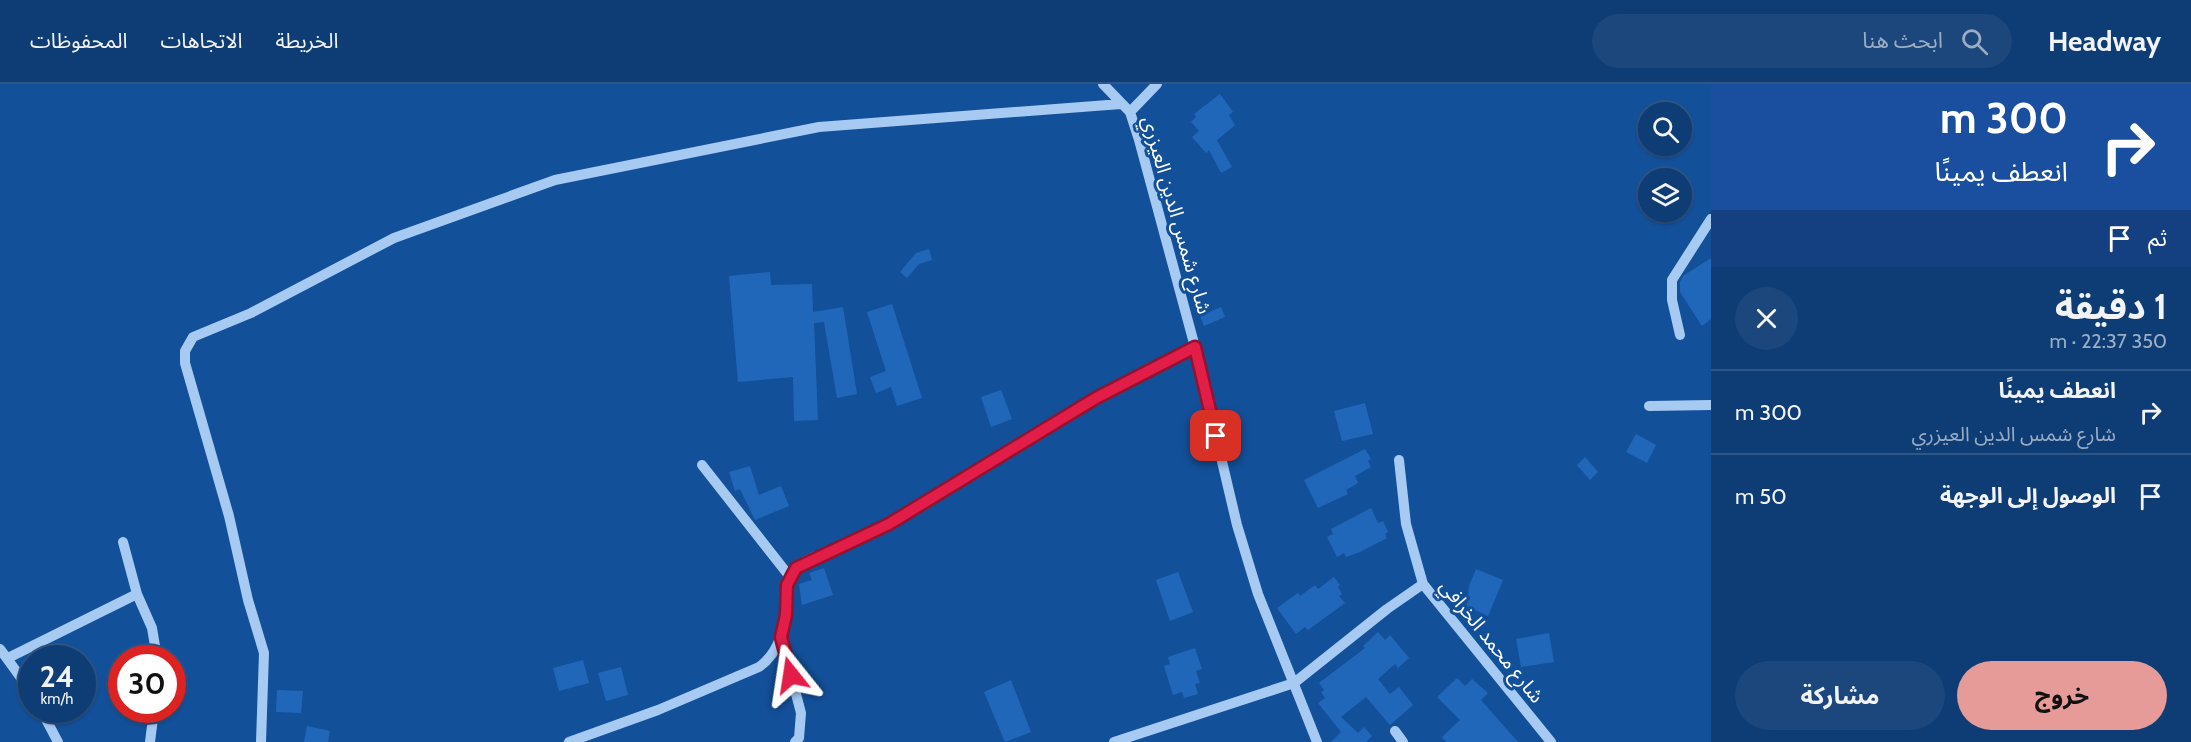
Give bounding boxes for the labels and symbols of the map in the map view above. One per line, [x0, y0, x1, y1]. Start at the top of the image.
street label: شارع شمس الدين العيزري [1134, 113, 1217, 318]
pin [1190, 410, 1241, 461]
street label: شارع محمد الخرافي [1432, 574, 1549, 710]
position arrow [759, 643, 823, 707]
speed limit sign: 30 [108, 645, 186, 723]

